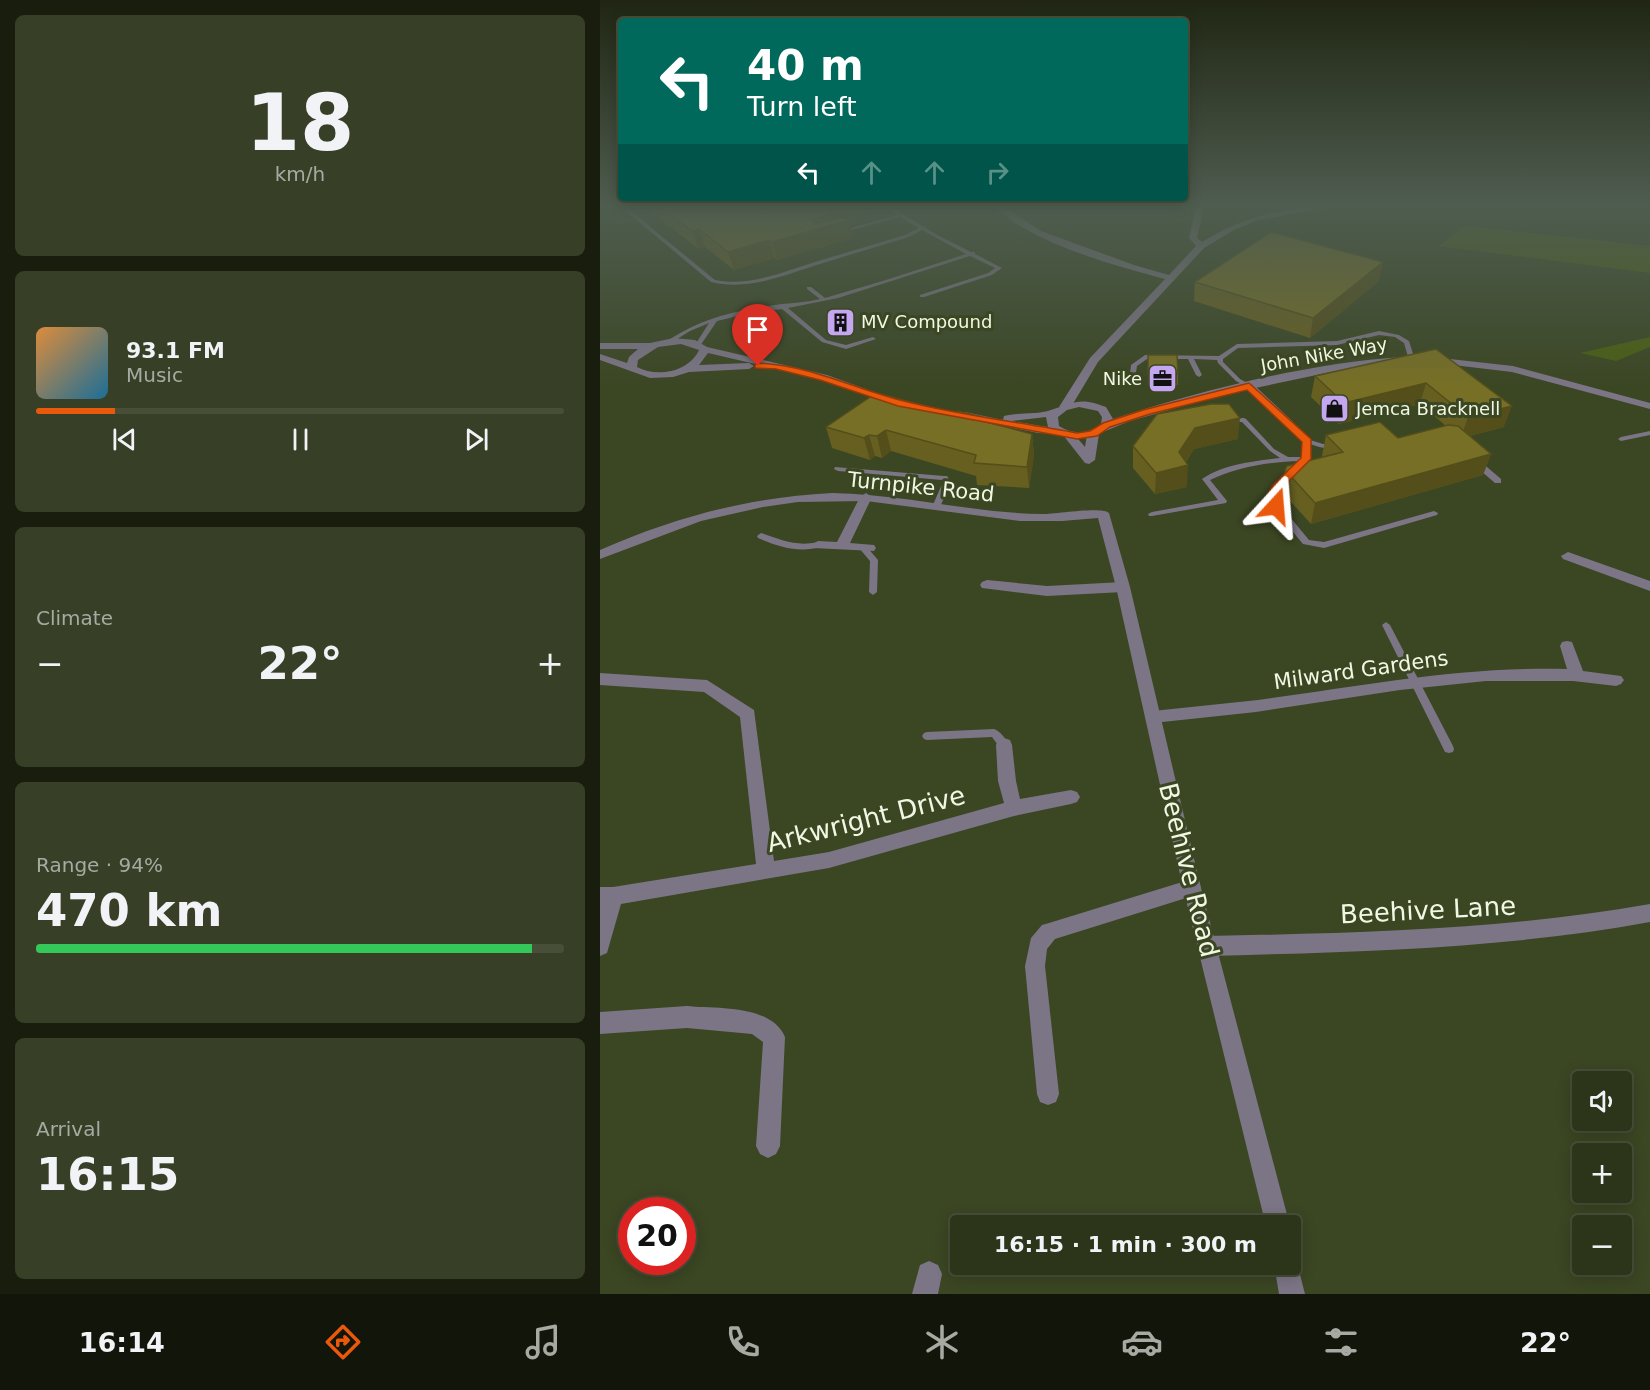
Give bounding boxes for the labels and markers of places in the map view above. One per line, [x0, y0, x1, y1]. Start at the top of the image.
pin [732, 304, 783, 366]
building icon: MV Compound [824, 306, 856, 338]
place label: MV Compound [861, 311, 992, 332]
office icon: Nike [1147, 363, 1179, 395]
place label: Nike [1103, 368, 1142, 389]
shop icon: Jemca Bracknell [1319, 393, 1351, 425]
place label: Jemca Bracknell [1355, 398, 1500, 419]

